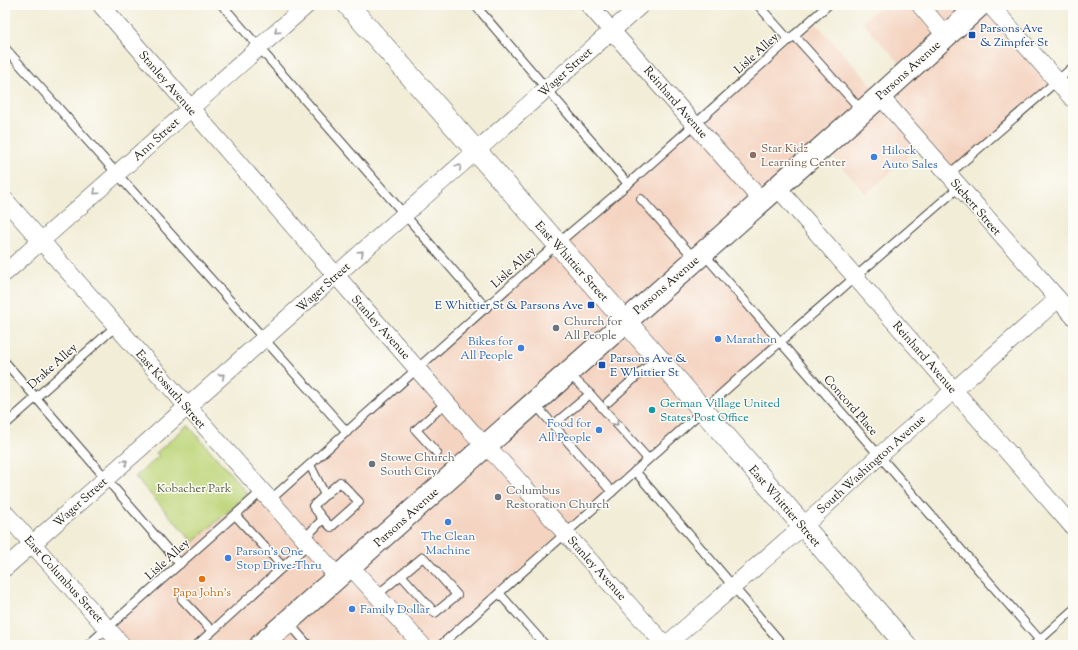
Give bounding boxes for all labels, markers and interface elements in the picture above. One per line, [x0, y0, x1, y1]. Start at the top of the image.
place label: Parsons Ave & Zimpfer St [980, 20, 1048, 52]
one-way arrow [275, 26, 282, 33]
street label: Lisle Alley [730, 29, 783, 79]
marker: Parsons Ave & Zimpfer St [967, 30, 977, 40]
street label: Parsons Avenue [872, 36, 946, 105]
street label: Wager Street [535, 43, 597, 102]
street label: Stanley Avenue [134, 47, 201, 120]
street label: Reinhard Avenue [639, 63, 712, 143]
street label: Ann Street [129, 114, 184, 166]
place label: Star Kidz Learning Center [761, 140, 846, 172]
place label: Hilock Auto Sales [882, 142, 938, 174]
marker: Star Kidz Learning Center [748, 150, 758, 160]
marker: Hilock Auto Sales [869, 152, 879, 162]
one-way arrow [454, 164, 461, 171]
street label: Siebert Street [945, 175, 1005, 240]
one-way arrow [94, 187, 101, 194]
street label: East Whittier Street [530, 217, 612, 306]
street label: Lisle Alley [487, 243, 540, 293]
one-way arrow [356, 250, 364, 258]
street label: Parsons Avenue [630, 252, 704, 320]
street label: Wager Street [293, 258, 355, 317]
street label: Stanley Avenue [346, 291, 414, 364]
place label: E Whittier St & Parsons Ave [435, 297, 583, 315]
marker: E Whittier St & Parsons Ave [586, 300, 596, 310]
place label: Church for All People [564, 313, 622, 345]
street label: Reinhard Avenue [888, 318, 961, 398]
marker: Church for All People [551, 323, 561, 333]
place label: Marathon [726, 331, 777, 349]
place label: Bikes for All People [460, 333, 513, 365]
marker: Marathon [713, 334, 723, 344]
street label: Drake Alley [24, 339, 82, 394]
marker: Bikes for All People [516, 343, 526, 353]
street label: East Kossuth Street [131, 346, 210, 433]
place label: Parsons Ave & E Whittier St [610, 350, 687, 382]
marker: Parsons Ave & E Whittier St [597, 360, 607, 370]
street label: Concord Place [819, 371, 882, 440]
one-way arrow [217, 374, 225, 381]
place label: German Village United States Post Office [660, 395, 780, 427]
marker: German Village United States Post Office [647, 405, 657, 415]
street label: South Washington Avenue [813, 411, 930, 519]
place label: Food for All People [538, 415, 591, 447]
one-way arrow [611, 419, 618, 426]
marker: Food for All People [594, 425, 604, 435]
place label: Stowe Church South City [380, 449, 455, 481]
marker: Stowe Church South City [367, 459, 377, 469]
one-way arrow [120, 460, 127, 467]
street label: East Whittier Street [744, 462, 825, 551]
street label: Wager Street [50, 473, 112, 532]
park label: Kobacher Park [157, 480, 232, 498]
place label: Columbus Restoration Church [506, 482, 609, 514]
street label: Parsons Avenue [370, 483, 444, 552]
marker: Columbus Restoration Church [493, 492, 503, 502]
marker: The Clean Machine [443, 517, 453, 527]
place label: The Clean Machine [421, 528, 475, 560]
street label: East Columbus Street [19, 532, 107, 627]
street label: Stanley Avenue [562, 532, 630, 605]
street label: Lisle Alley [141, 535, 194, 585]
place label: Parson's One Stop Drive-Thru [236, 543, 322, 575]
marker: Parson's One Stop Drive-Thru [223, 553, 233, 563]
marker: Papa John's [197, 574, 207, 584]
place label: Papa John's [173, 584, 231, 602]
place label: Family Dollar [360, 601, 430, 619]
marker: Family Dollar [347, 604, 357, 614]

